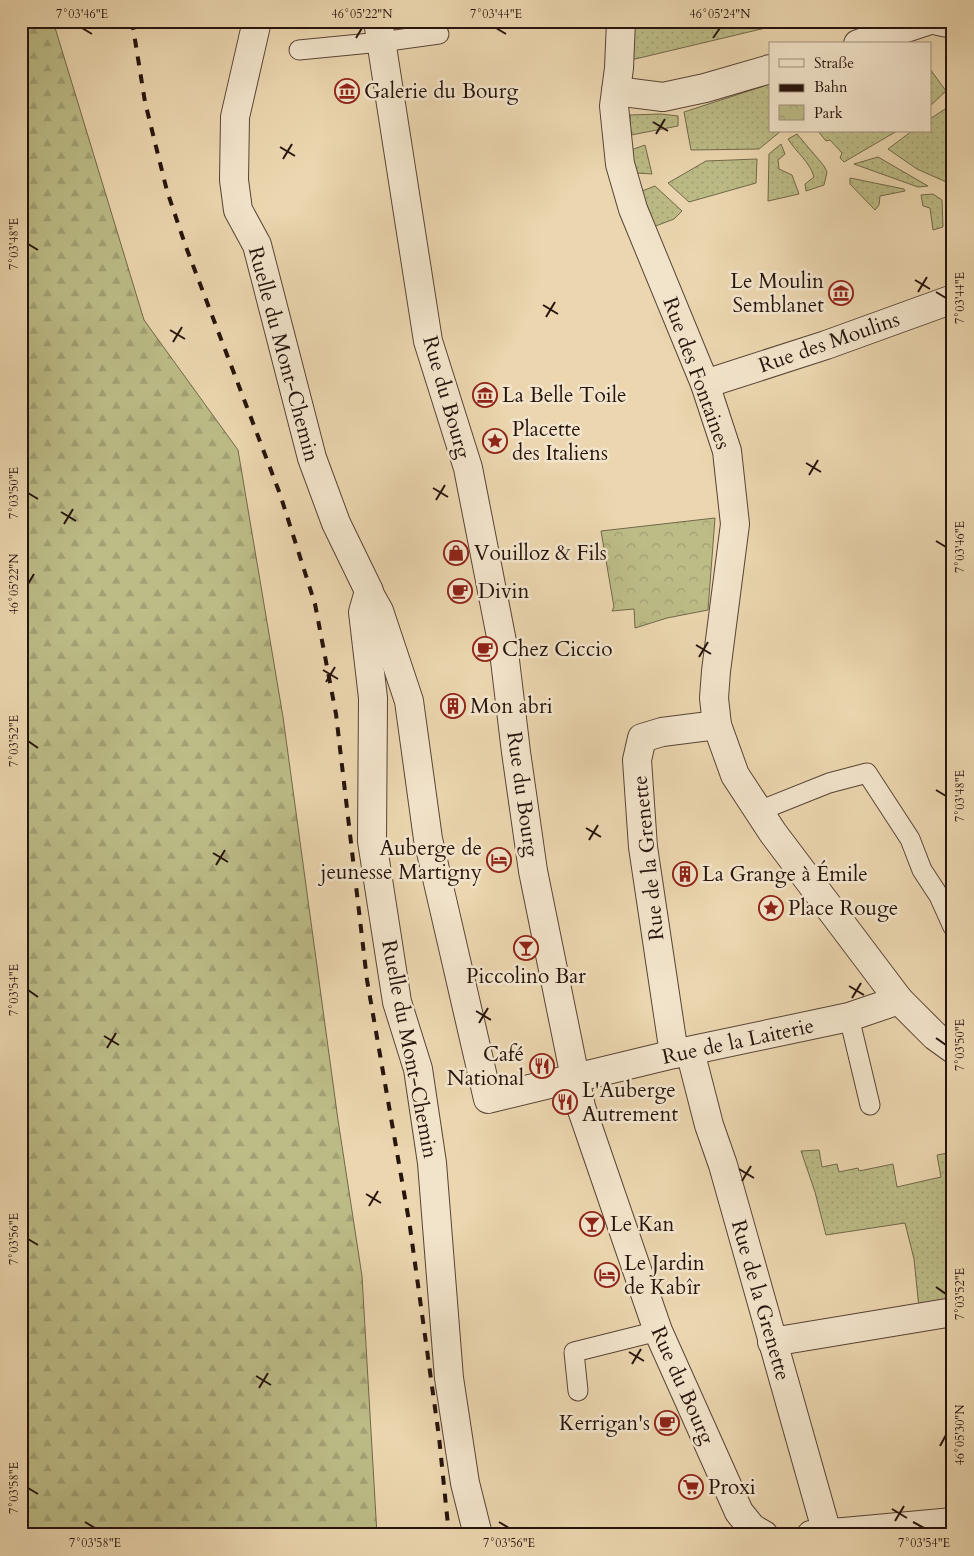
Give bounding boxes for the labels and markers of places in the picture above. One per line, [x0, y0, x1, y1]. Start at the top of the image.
place label: Galerie du Bourg [364, 77, 518, 106]
museum icon: Galerie du Bourg [334, 78, 360, 104]
place label: Le Moulin Semblanet [730, 267, 824, 320]
museum icon: Le Moulin Semblanet [828, 280, 854, 306]
place label: La Belle Toile [502, 381, 627, 410]
museum icon: La Belle Toile [472, 382, 498, 408]
place label: Placette des Italiens [512, 415, 608, 468]
place icon: Placette des Italiens [482, 428, 508, 454]
place label: Vouilloz & Fils [474, 539, 607, 568]
shop icon: Vouilloz & Fils [443, 540, 469, 566]
place label: Divin [478, 577, 529, 606]
cafe icon: Divin [447, 578, 473, 604]
place label: Chez Ciccio [502, 635, 613, 664]
cafe icon: Chez Ciccio [472, 636, 498, 662]
place label: Mon abri [470, 692, 553, 721]
building icon: Mon abri [440, 693, 466, 719]
place label: Auberge de jeunesse Martigny [317, 834, 482, 887]
hotel icon: Auberge de jeunesse Martigny [486, 847, 512, 873]
place label: La Grange à Émile [702, 860, 868, 889]
building icon: La Grange à Émile [672, 861, 698, 887]
place label: Place Rouge [788, 894, 898, 923]
place icon: Place Rouge [758, 895, 784, 921]
bar icon: Piccolino Bar [513, 935, 539, 961]
place label: Piccolino Bar [466, 962, 586, 991]
place label: Café National [447, 1040, 524, 1093]
restaurant icon: Café National [529, 1053, 555, 1079]
place label: L'Auberge Autrement [582, 1076, 679, 1129]
restaurant icon: L'Auberge Autrement [552, 1089, 578, 1115]
place label: Le Kan [610, 1210, 675, 1239]
bar icon: Le Kan [579, 1211, 605, 1237]
place label: Le Jardin de Kabîr [624, 1249, 705, 1302]
hotel icon: Le Jardin de Kabîr [594, 1262, 620, 1288]
place label: Kerrigan's [559, 1409, 650, 1438]
cafe icon: Kerrigan's [654, 1410, 680, 1436]
place label: Proxi [708, 1473, 756, 1502]
supermarket icon: Proxi [678, 1474, 704, 1500]

